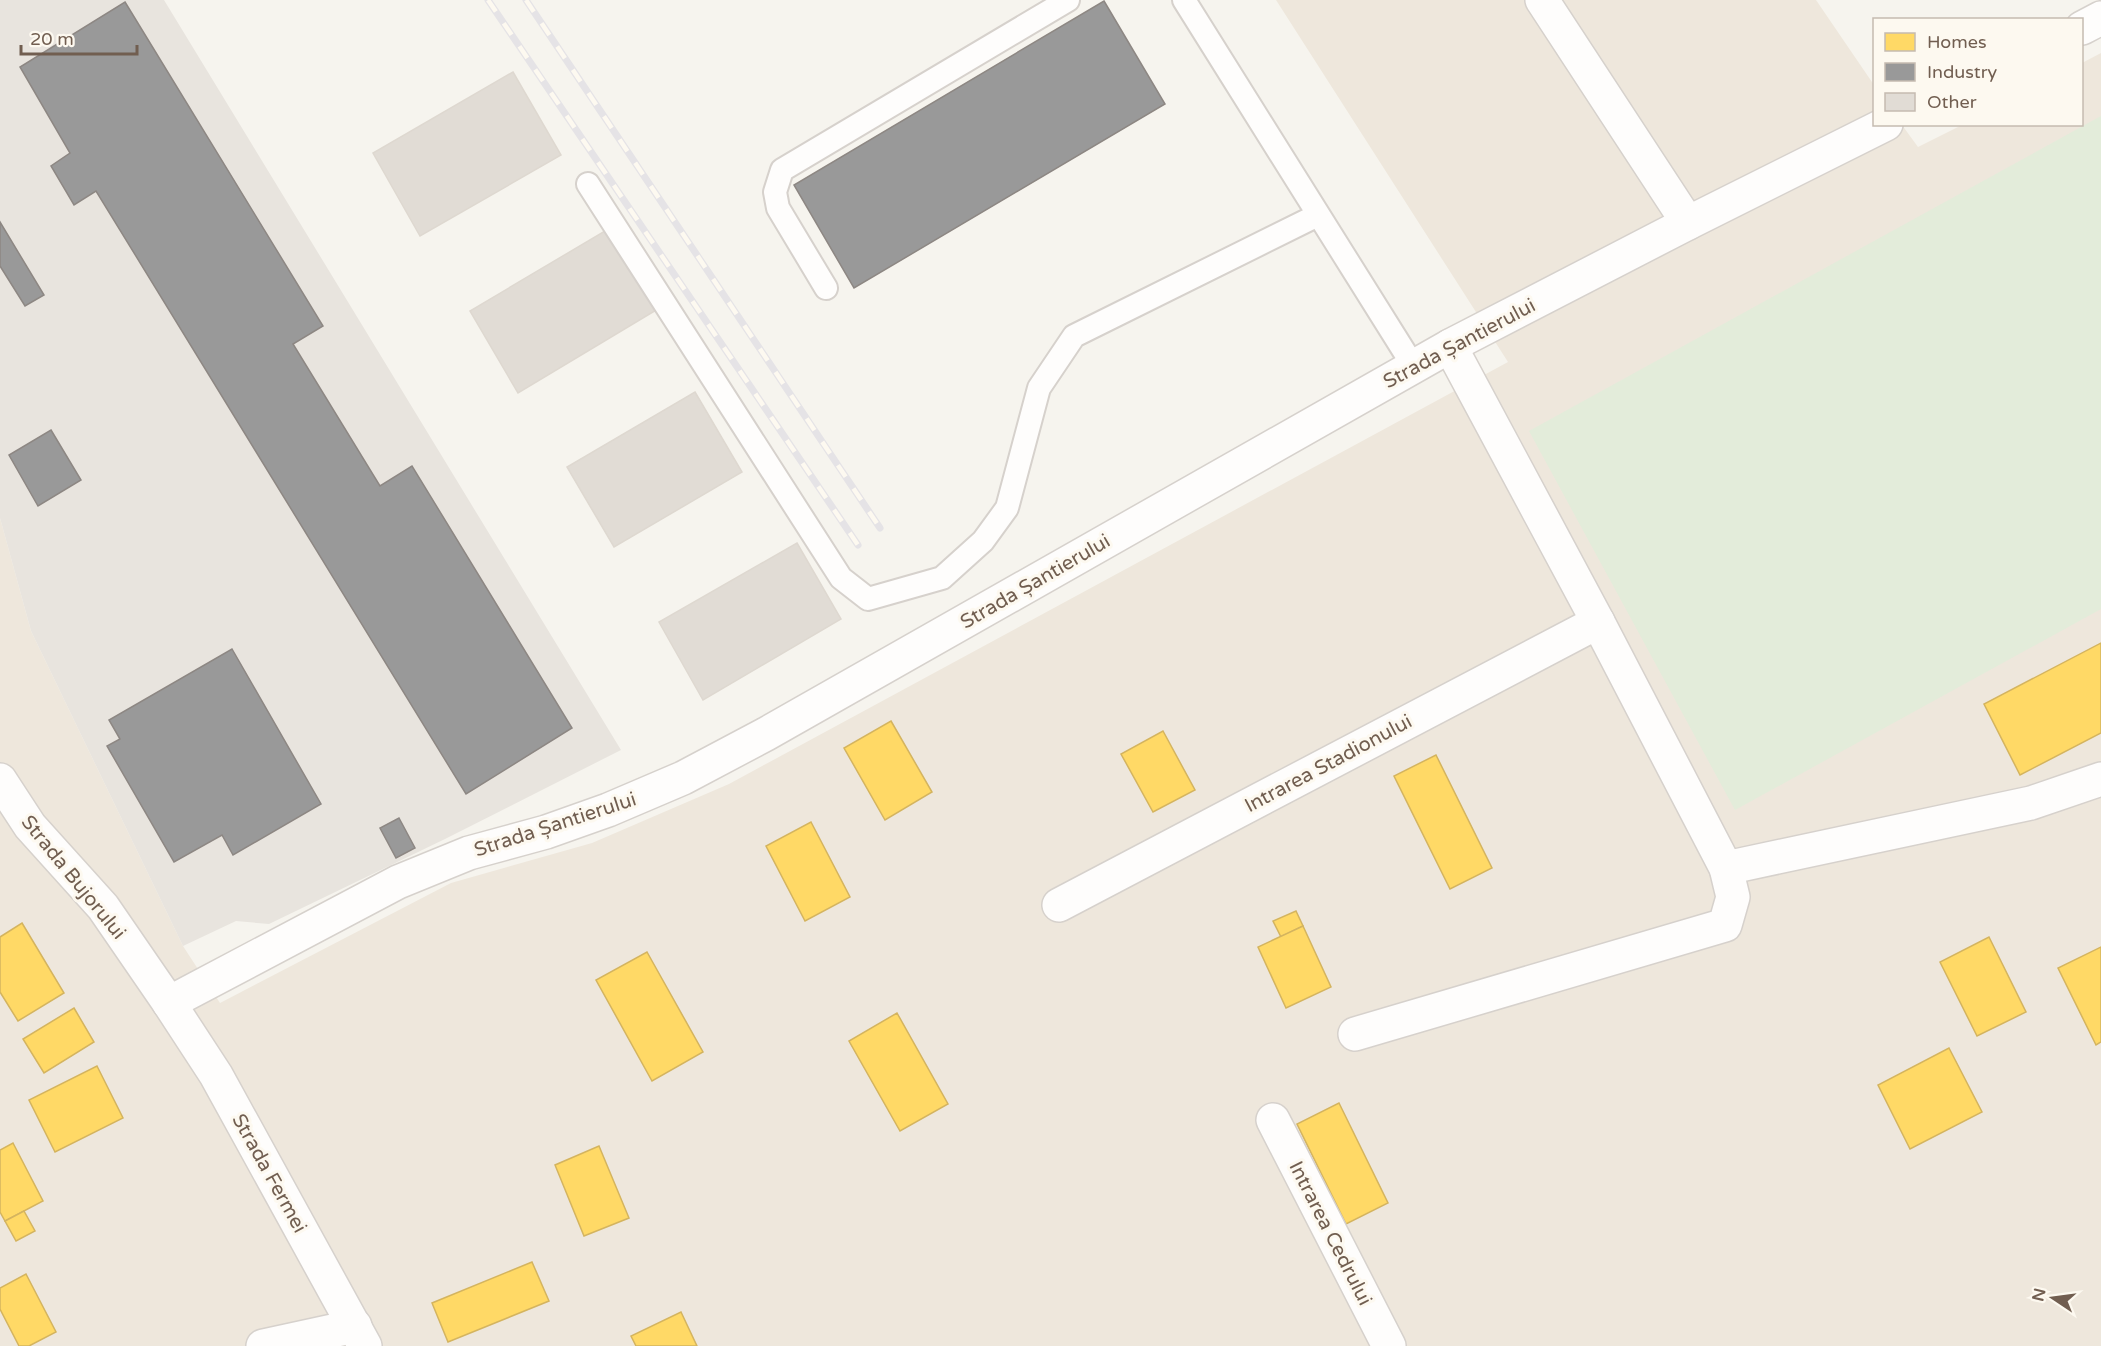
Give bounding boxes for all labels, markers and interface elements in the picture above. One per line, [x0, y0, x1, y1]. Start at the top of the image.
scale bar [21, 18, 136, 56]
legend [1873, 18, 2083, 126]
text: 20 m [30, 28, 74, 50]
text: Homes [1927, 31, 1987, 53]
text: Industry [1927, 61, 1998, 83]
text: Other [1927, 91, 1977, 113]
street label: Strada Șantierului [1379, 294, 1540, 394]
street label: Strada Șantierului [956, 529, 1115, 634]
street label: Intrarea Stadionului [1241, 710, 1416, 818]
street label: Strada Șantierului [471, 787, 639, 862]
street label: Strada Bujorului [16, 811, 131, 944]
street label: Strada Fermei [227, 1110, 312, 1237]
street label: Intrarea Cedrului [1283, 1157, 1377, 1310]
north arrow [2023, 1268, 2083, 1328]
text: N [2028, 1286, 2051, 1303]

